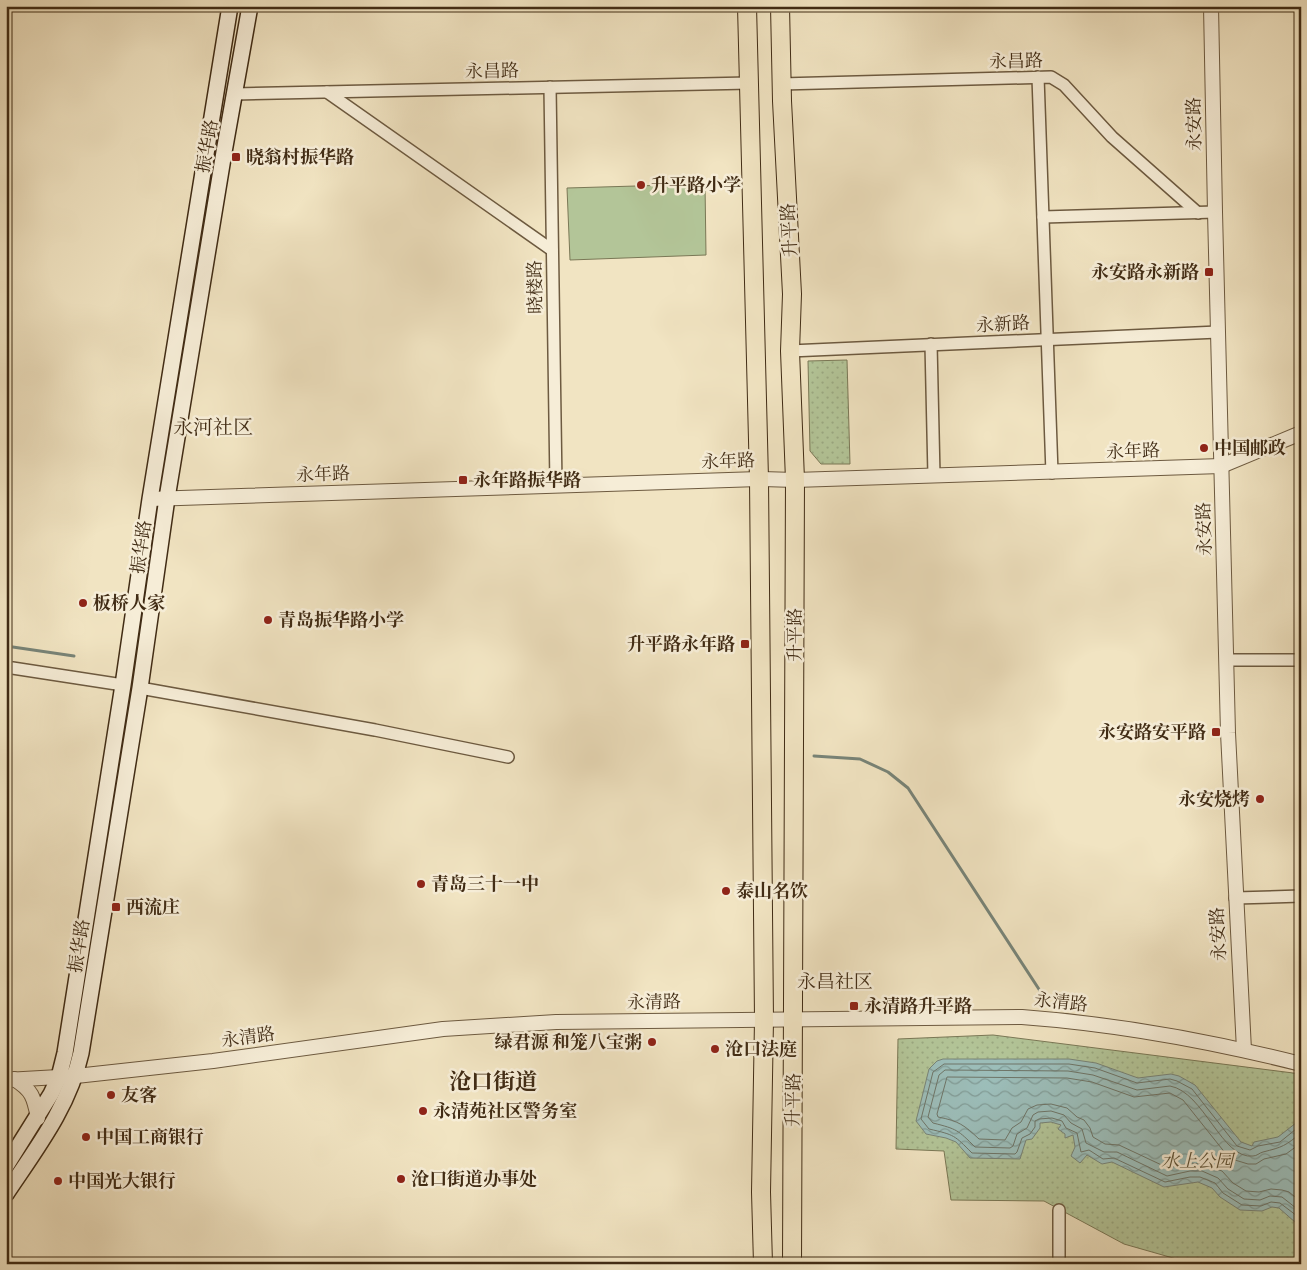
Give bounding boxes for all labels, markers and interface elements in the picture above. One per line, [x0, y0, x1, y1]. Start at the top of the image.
street label: 永昌路 [989, 49, 1043, 73]
street label: 永昌路 [465, 59, 519, 83]
street label: 永安路 [1182, 97, 1206, 151]
street label: 振华路 [190, 117, 224, 175]
place label: 晓翁村振华路 [246, 145, 354, 169]
marker: 晓翁村振华路 [230, 151, 242, 163]
place label: 升平路小学 [651, 173, 741, 197]
marker: 升平路小学 [635, 179, 647, 191]
street label: 升平路 [776, 202, 802, 258]
street label: 晓楼路 [523, 260, 547, 314]
place label: 永安路永新路 [1091, 260, 1199, 284]
marker: 永安路永新路 [1203, 266, 1215, 278]
street label: 永新路 [975, 311, 1031, 337]
district label: 永河社区 [173, 414, 253, 441]
place label: 中国邮政 [1214, 436, 1286, 460]
street label: 永年路 [1106, 438, 1160, 464]
marker: 中国邮政 [1198, 442, 1210, 454]
street label: 永年路 [701, 448, 755, 474]
street label: 永年路 [296, 461, 350, 487]
place label: 永年路振华路 [473, 468, 581, 492]
marker: 永年路振华路 [457, 474, 469, 486]
street label: 永安路 [1191, 502, 1217, 556]
street label: 振华路 [125, 519, 157, 575]
place label: 板桥人家 [93, 591, 165, 615]
marker: 板桥人家 [77, 597, 89, 609]
place label: 青岛振华路小学 [278, 608, 404, 632]
street label: 升平路 [783, 608, 807, 662]
marker: 青岛振华路小学 [262, 614, 274, 626]
place label: 升平路永年路 [627, 632, 735, 656]
marker: 升平路永年路 [739, 638, 751, 650]
place label: 永安路安平路 [1098, 720, 1206, 744]
marker: 永安路安平路 [1210, 726, 1222, 738]
place label: 永安烧烤 [1178, 787, 1250, 811]
marker: 永安烧烤 [1254, 793, 1266, 805]
place label: 青岛三十一中 [431, 872, 539, 896]
marker: 青岛三十一中 [415, 878, 427, 890]
place label: 泰山名饮 [736, 879, 808, 903]
marker: 泰山名饮 [720, 885, 732, 897]
place label: 西流庄 [126, 895, 180, 919]
marker: 西流庄 [110, 901, 122, 913]
street label: 永安路 [1205, 906, 1231, 962]
street label: 振华路 [63, 917, 95, 975]
district label: 永昌社区 [797, 969, 873, 995]
street label: 永清路 [1033, 987, 1089, 1017]
street label: 永清路 [627, 990, 681, 1014]
place label: 永清路升平路 [864, 994, 972, 1018]
marker: 永清路升平路 [848, 1000, 860, 1012]
street label: 永清路 [220, 1021, 276, 1053]
place label: 绿君源 和笼八宝粥 [495, 1030, 642, 1054]
marker: 绿君源 和笼八宝粥 [646, 1036, 658, 1048]
place label: 沧口法庭 [725, 1037, 797, 1061]
marker: 沧口法庭 [709, 1043, 721, 1055]
district label: 沧口街道 [449, 1067, 537, 1097]
street label: 升平路 [781, 1073, 805, 1127]
place label: 友客 [121, 1083, 157, 1107]
marker: 友客 [105, 1089, 117, 1101]
place label: 永清苑社区警务室 [433, 1099, 577, 1123]
marker: 永清苑社区警务室 [417, 1105, 429, 1117]
place label: 中国工商银行 [96, 1125, 204, 1149]
marker: 中国工商银行 [80, 1131, 92, 1143]
park label: 水上公园 [1161, 1149, 1236, 1173]
place label: 沧口街道办事处 [411, 1167, 537, 1191]
place label: 中国光大银行 [68, 1169, 176, 1193]
marker: 沧口街道办事处 [395, 1173, 407, 1185]
marker: 中国光大银行 [52, 1175, 64, 1187]

